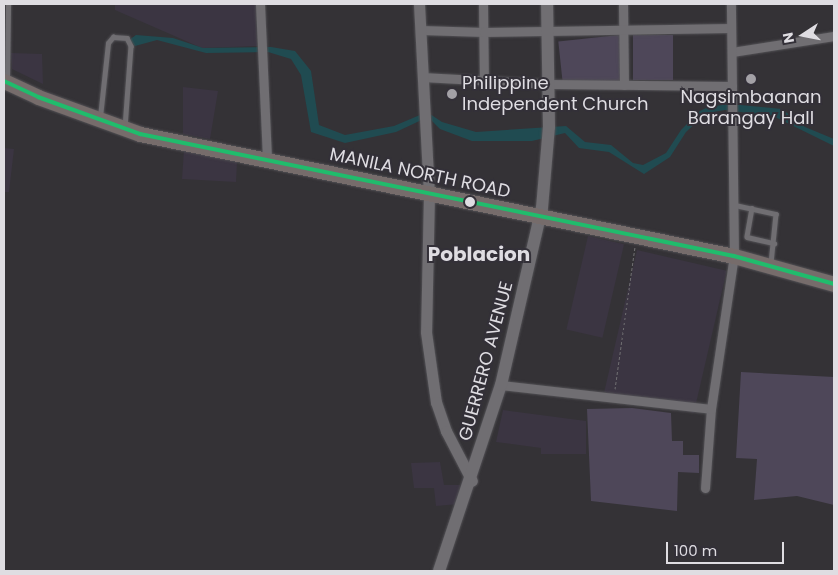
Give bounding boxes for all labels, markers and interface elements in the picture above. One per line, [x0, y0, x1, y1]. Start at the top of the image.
north arrow [778, 10, 828, 60]
text: N [777, 31, 799, 45]
place label: Philippine Independent Church [462, 73, 648, 116]
marker: Nagsimbaanan Barangay Hall [745, 73, 757, 85]
place label: Nagsimbaanan Barangay Hall [680, 87, 822, 130]
marker: Philippine Independent Church [446, 88, 458, 100]
street label: MANILA NORTH ROAD [328, 143, 512, 203]
unlabelled marker [465, 197, 475, 207]
district label: Poblacion [428, 242, 530, 266]
street label: GUERRERO AVENUE [454, 279, 518, 443]
scale bar [668, 532, 786, 564]
text: 100 m [674, 540, 717, 561]

